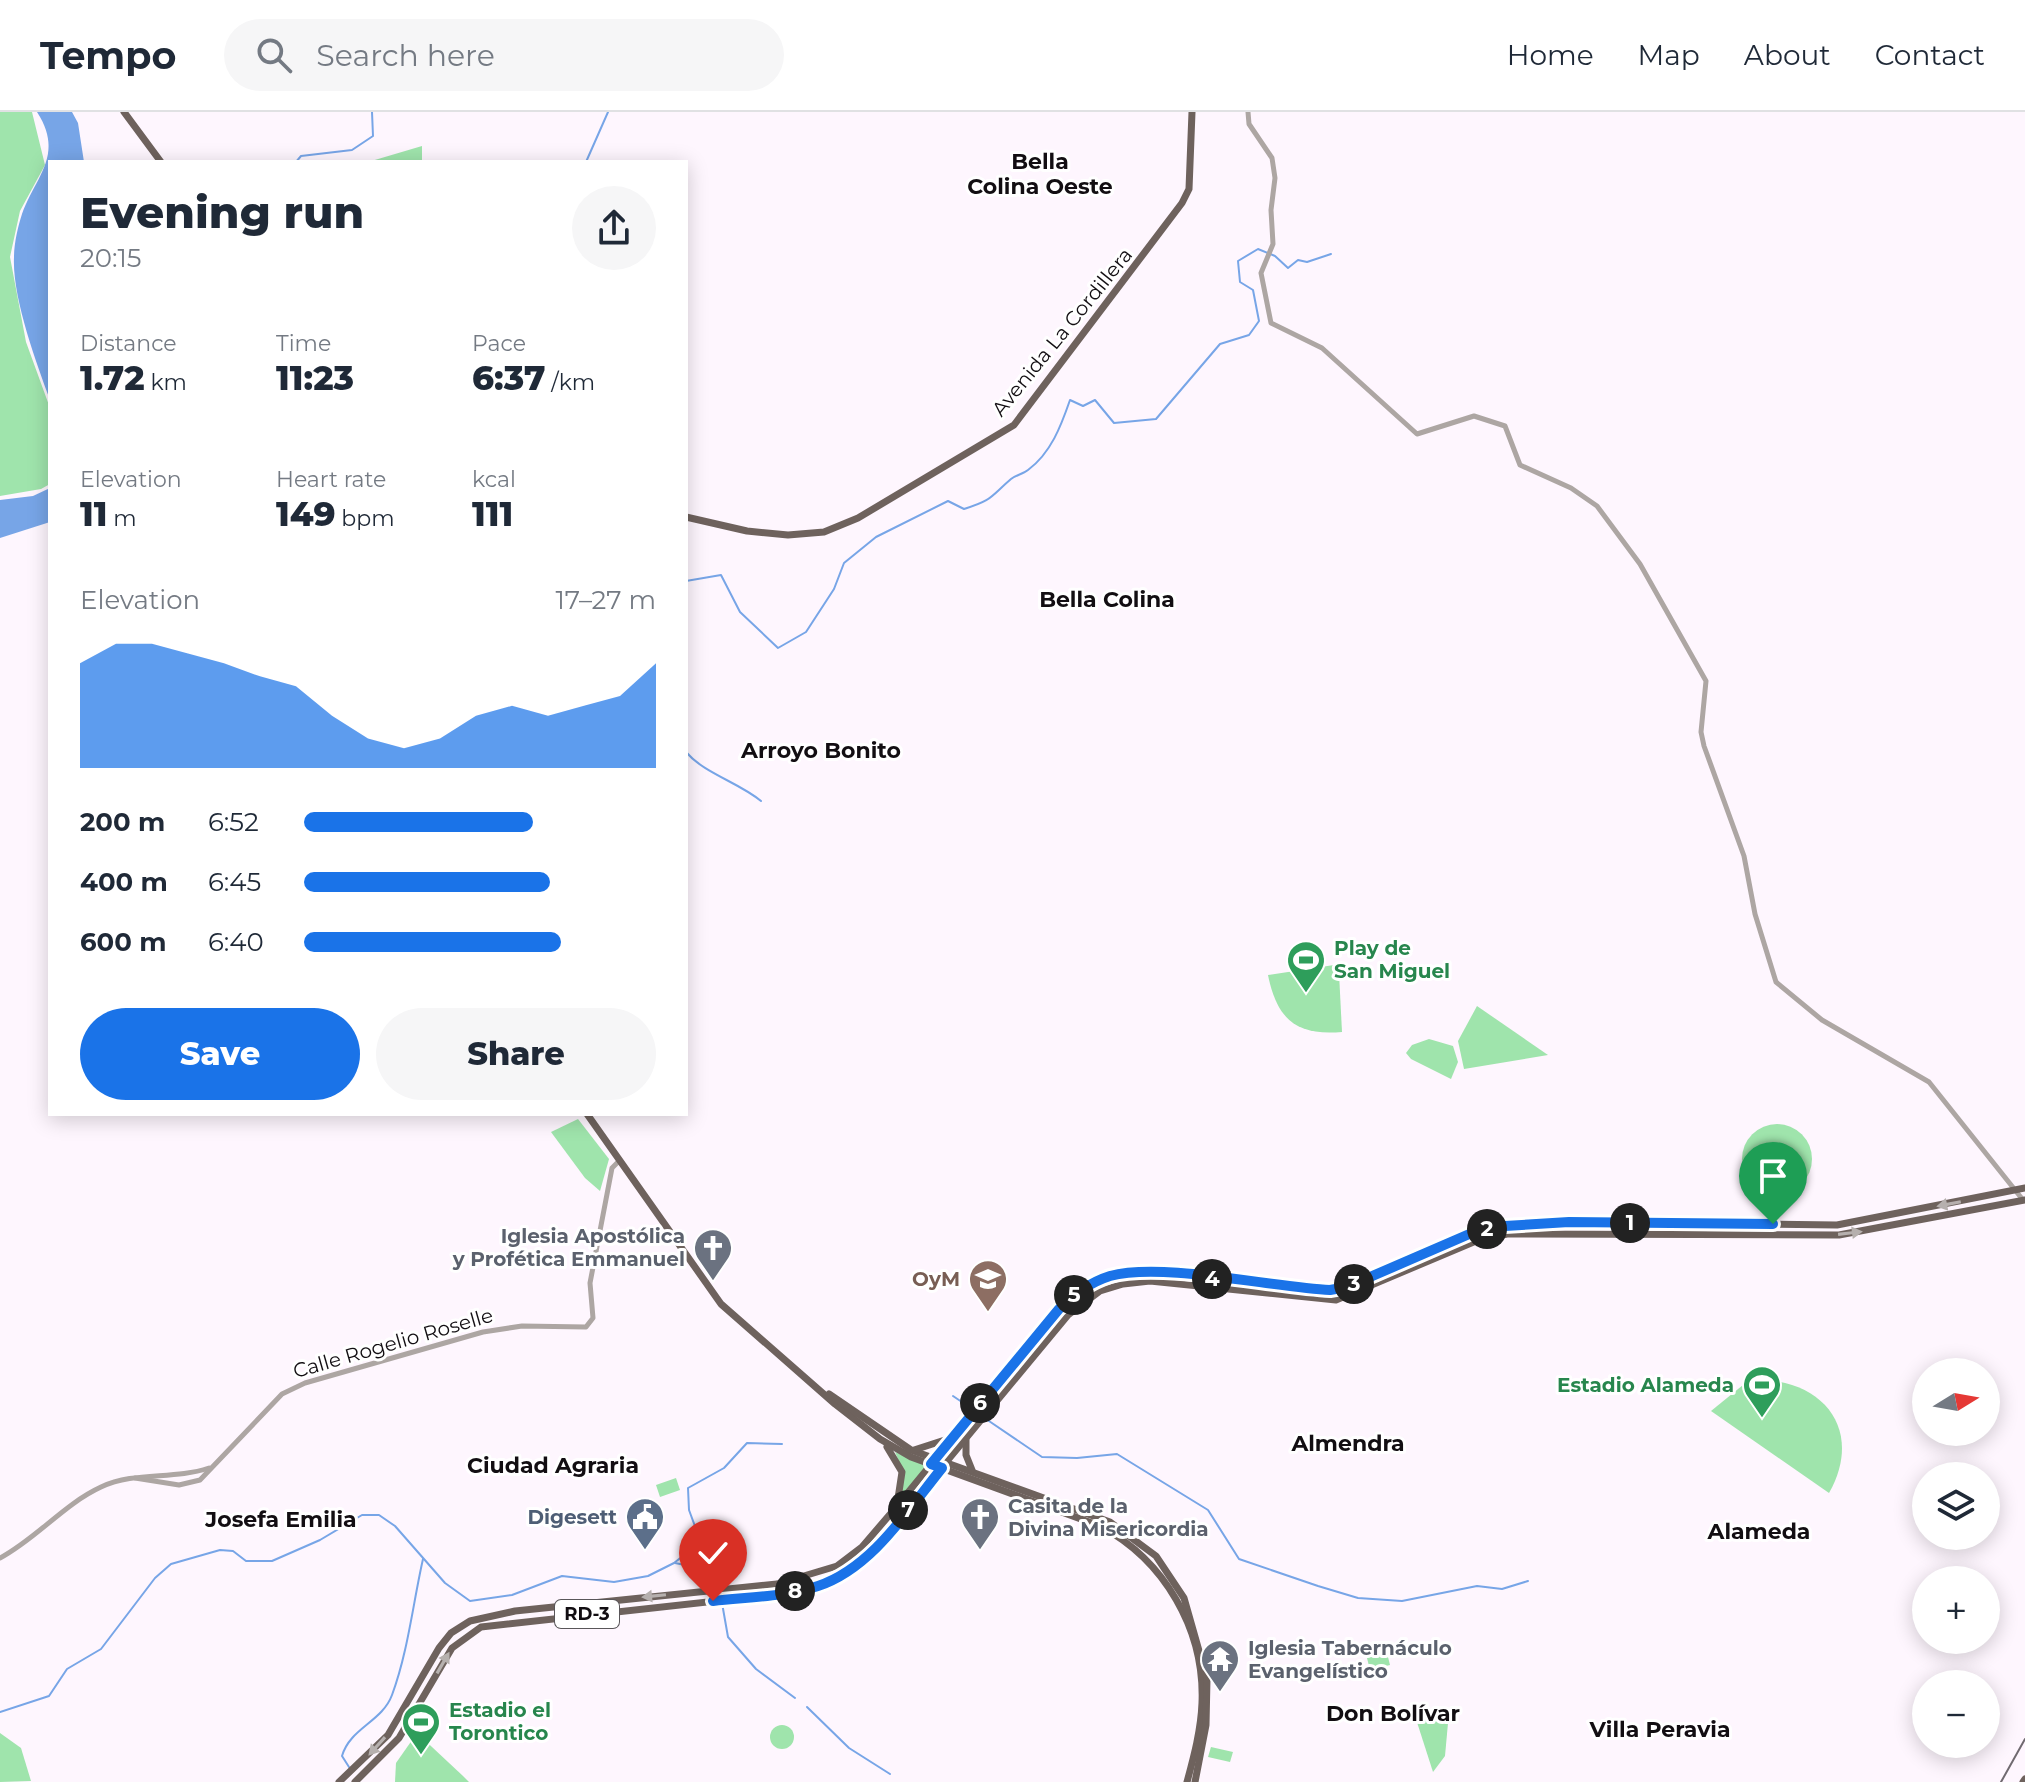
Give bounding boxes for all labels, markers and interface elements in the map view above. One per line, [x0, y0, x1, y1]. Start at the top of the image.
search box [224, 19, 784, 91]
text: Tempo [40, 32, 176, 79]
icon: search [252, 33, 296, 77]
text: Search here [316, 37, 495, 74]
text: Home [1507, 38, 1594, 72]
text: Map [1638, 38, 1700, 72]
text: About [1744, 38, 1831, 72]
text: Contact [1875, 38, 1985, 72]
district label: Bella Colina Oeste [967, 148, 1113, 200]
text: Evening run [80, 185, 364, 239]
button: share [572, 186, 656, 270]
text: 20:15 [80, 242, 142, 274]
street label: Avenida La Cordillera [987, 243, 1137, 421]
text: Distance [80, 330, 177, 357]
text: Time [276, 330, 331, 357]
text: Pace [472, 330, 526, 357]
text: 1.72 [80, 357, 145, 399]
text: 11:23 [276, 357, 354, 399]
text: 6:37 [472, 357, 545, 399]
text: km [145, 369, 187, 396]
text: /km [545, 369, 595, 396]
text: Elevation [80, 466, 182, 493]
text: Heart rate [276, 466, 386, 493]
text: kcal [472, 466, 516, 493]
text: 11 [80, 493, 108, 535]
text: 149 [276, 493, 336, 535]
text: 111 [472, 493, 513, 535]
text: m [108, 505, 137, 532]
text: bpm [336, 505, 395, 532]
text: Elevation [80, 584, 200, 616]
text: 17–27 m [555, 584, 656, 616]
district label: Bella Colina [1039, 586, 1175, 613]
district label: Arroyo Bonito [740, 737, 901, 764]
text: 200 m [80, 806, 165, 838]
text: 6:52 [208, 806, 259, 838]
text: 400 m [80, 866, 168, 898]
text: 6:45 [208, 866, 261, 898]
text: 600 m [80, 926, 167, 958]
text: 6:40 [208, 926, 264, 958]
place label: Play de San Miguel [1334, 936, 1450, 983]
sports icon: Play de San Miguel [1285, 939, 1327, 994]
button: Save [80, 1008, 360, 1100]
button: Share [376, 1008, 656, 1100]
pin [1739, 1142, 1807, 1224]
icon: arrive [1751, 1154, 1795, 1198]
one-way arrow [1936, 1198, 1961, 1210]
pin: 1 [1610, 1203, 1650, 1243]
pin: 2 [1467, 1209, 1507, 1249]
text: 1 [1626, 1209, 1634, 1236]
text: 2 [1481, 1215, 1493, 1242]
place label: Iglesia Apostólica y Profética Emmanuel [452, 1224, 685, 1271]
one-way arrow [1838, 1226, 1863, 1239]
church icon: Iglesia Apostólica y Profética Emmanuel [692, 1227, 734, 1282]
school or university icon: OyM [967, 1258, 1009, 1313]
pin: 4 [1192, 1259, 1232, 1299]
pin: 3 [1334, 1264, 1374, 1304]
text: 4 [1204, 1265, 1220, 1292]
place label: OyM [912, 1267, 960, 1291]
text: 3 [1347, 1270, 1361, 1297]
pin: 5 [1054, 1275, 1094, 1315]
text: 5 [1067, 1281, 1081, 1308]
street label: Calle Rogelio Roselle [290, 1303, 496, 1383]
north arrow [1912, 1358, 2000, 1446]
map controls [1912, 1358, 2000, 1758]
sports icon: Estadio Alameda [1741, 1364, 1783, 1419]
place label: Estadio Alameda [1557, 1373, 1734, 1397]
pin: 6 [960, 1383, 1000, 1423]
text: 6 [973, 1389, 987, 1416]
district label: Almendra [1290, 1430, 1405, 1457]
district label: Ciudad Agraria [467, 1452, 639, 1479]
button: layers [1912, 1462, 2000, 1550]
pin: 7 [888, 1490, 928, 1530]
place label: Casita de la Divina Misericordia [1008, 1494, 1209, 1541]
public building icon: Digesett [624, 1496, 666, 1551]
text: 7 [901, 1496, 915, 1523]
church icon: Casita de la Divina Misericordia [959, 1496, 1001, 1551]
place label: Digesett [527, 1505, 617, 1529]
district label: Josefa Emilia [204, 1506, 357, 1533]
district label: Alameda [1707, 1518, 1810, 1545]
pin [679, 1519, 747, 1601]
icon: check [691, 1531, 735, 1575]
button: + [1912, 1566, 2000, 1654]
pin: 8 [775, 1571, 815, 1611]
text: 8 [788, 1577, 802, 1604]
one-way arrow [641, 1590, 666, 1603]
road number: RD-3 [555, 1600, 619, 1628]
place label: Iglesia Tabernáculo Evangelístico [1248, 1636, 1452, 1683]
temple icon: Iglesia Tabernáculo Evangelístico [1199, 1638, 1241, 1693]
one-way arrow [436, 1652, 450, 1675]
button: − [1912, 1670, 2000, 1758]
place label: Estadio el Torontico [449, 1698, 551, 1745]
district label: Don Bolívar [1326, 1700, 1460, 1727]
sports icon: Estadio el Torontico [400, 1701, 442, 1756]
district label: Villa Peravia [1588, 1716, 1731, 1743]
one-way arrow [369, 1737, 387, 1756]

